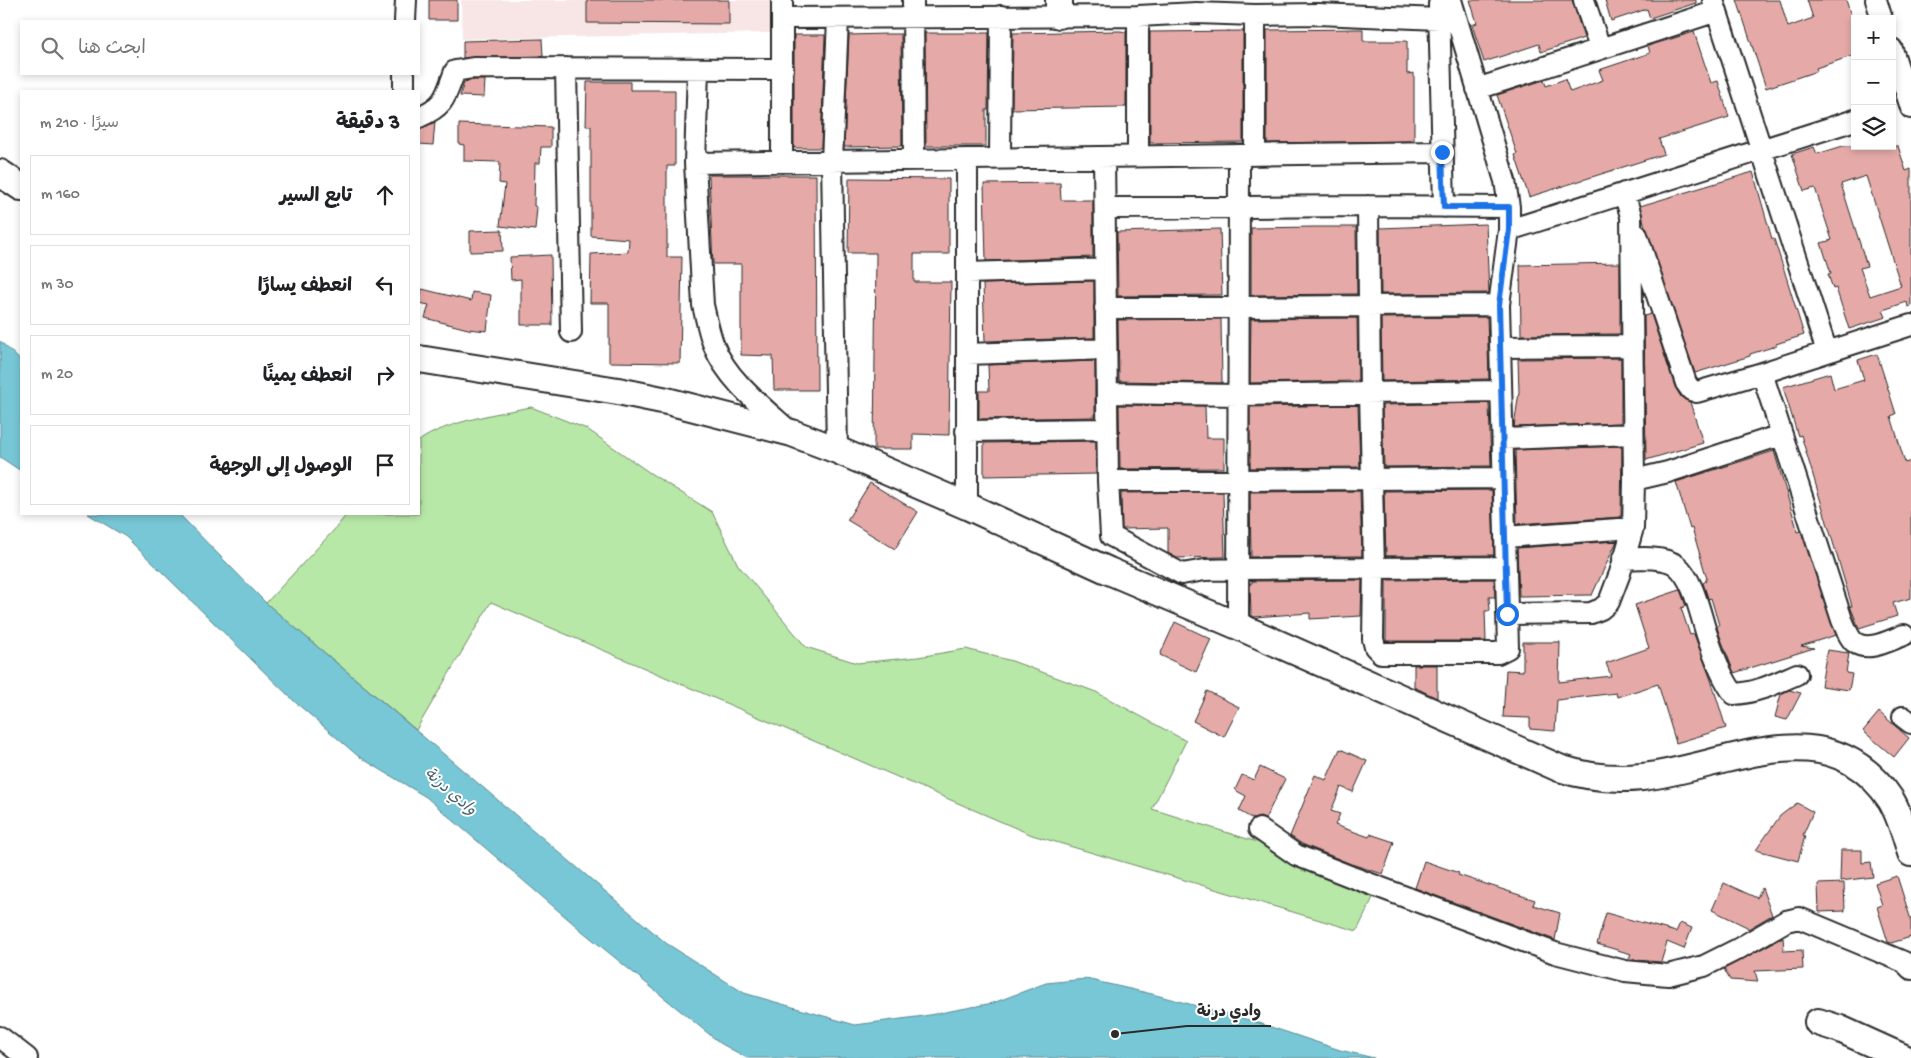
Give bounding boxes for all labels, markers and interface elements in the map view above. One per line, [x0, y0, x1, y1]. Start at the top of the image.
map controls [1851, 15, 1896, 150]
button: + [1851, 15, 1896, 60]
search box [20, 20, 420, 75]
icon: search [38, 34, 66, 62]
text: ابحث هنا [78, 38, 146, 61]
button: − [1851, 60, 1896, 105]
button: layers [1851, 105, 1896, 150]
text: 3 دقيقة [336, 112, 400, 137]
text: سيرًا · 210 m [40, 115, 119, 134]
route end [1431, 141, 1454, 164]
icon: ahead [371, 181, 399, 209]
text: 160 m [41, 186, 80, 205]
text: تابع السير [280, 186, 352, 209]
icon: left [371, 271, 399, 299]
text: 30 m [41, 276, 74, 295]
text: انعطف يسارًا [258, 276, 352, 299]
icon: right [371, 361, 399, 389]
text: 20 m [41, 366, 73, 385]
text: انعطف يمينًا [263, 366, 352, 389]
icon: arrive [371, 451, 399, 479]
text: الوصول إلى الوجهة [209, 456, 352, 479]
route start [1496, 603, 1519, 626]
water label: وادي درنة [419, 764, 480, 821]
callout: وادي درنة [1187, 995, 1271, 1026]
text: وادي درنة [1197, 1003, 1261, 1023]

